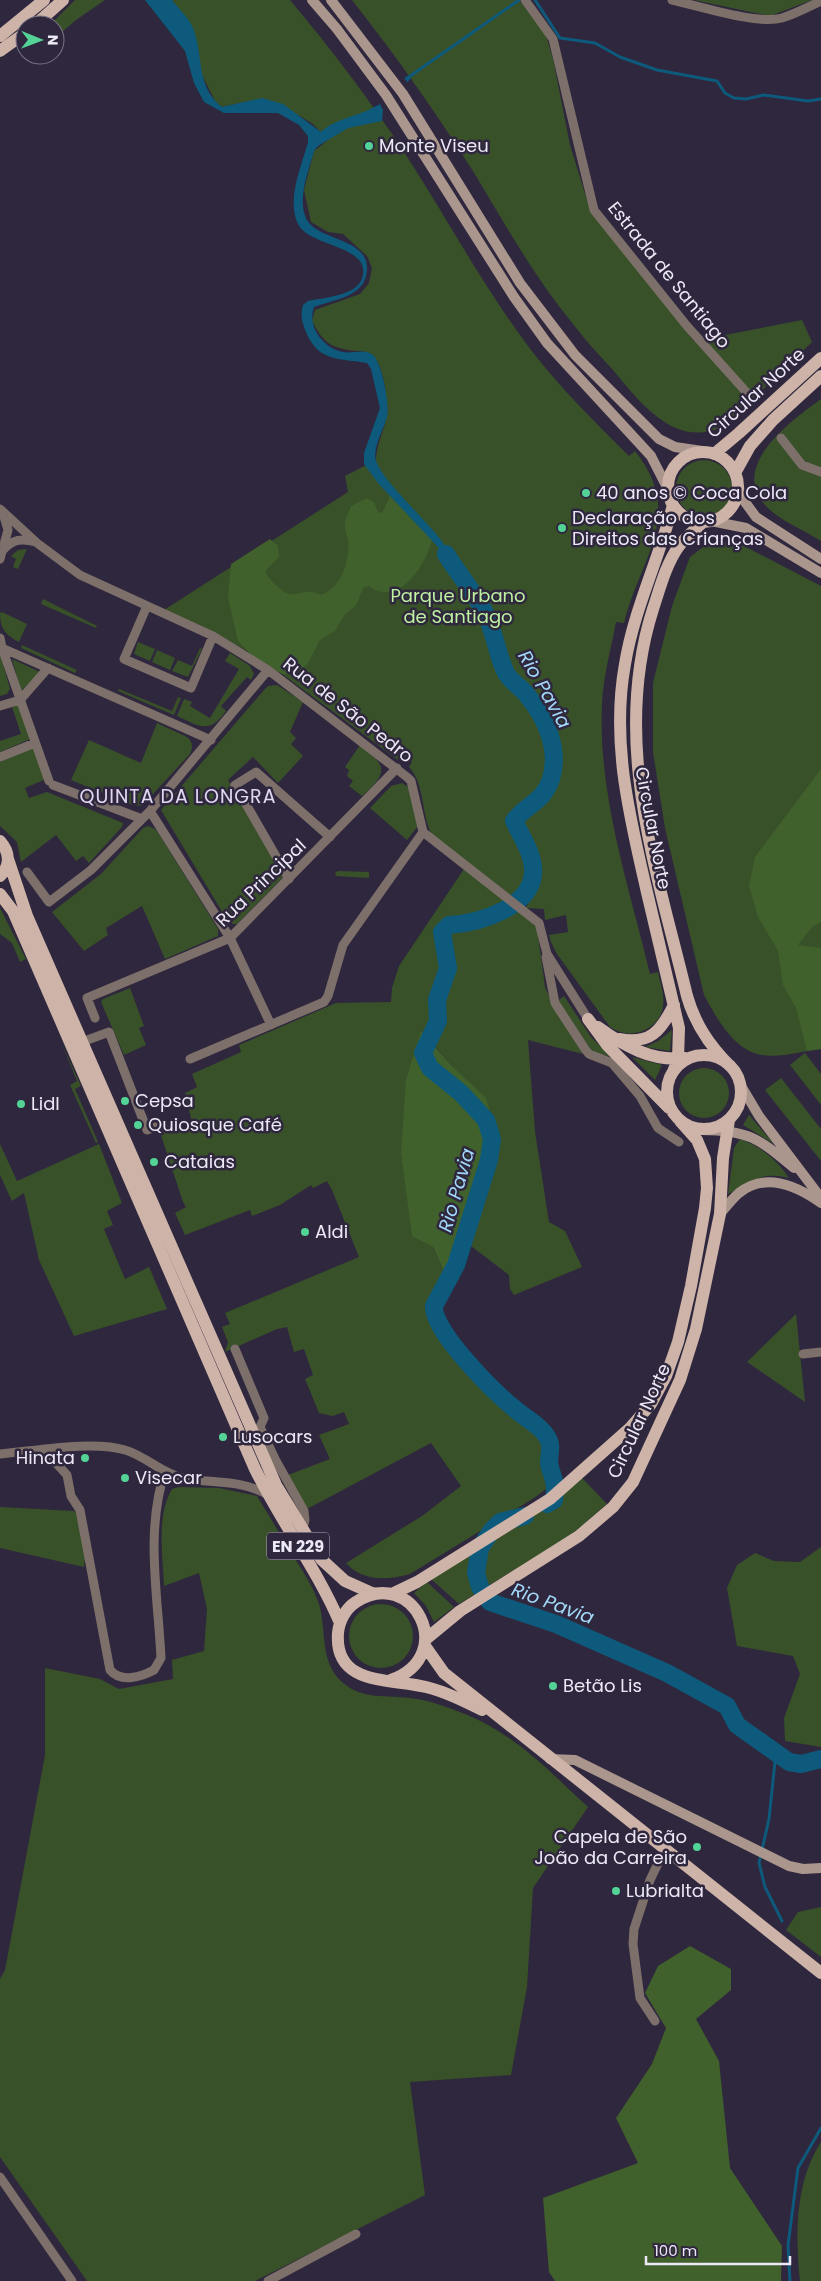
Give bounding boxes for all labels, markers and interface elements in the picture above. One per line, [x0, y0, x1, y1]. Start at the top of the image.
north arrow [15, 15, 65, 65]
text: N [43, 35, 63, 46]
place label: Monte Viseu [379, 133, 489, 158]
marker: Monte Viseu [363, 140, 375, 152]
street label: Estrada de Santiago [602, 196, 737, 353]
street label: Circular Norte [701, 342, 810, 443]
place label: 40 anos © Coca Cola [596, 480, 787, 505]
marker: 40 anos © Coca Cola [580, 487, 592, 499]
place label: Declaração dos Direitos das Crianças [572, 505, 763, 551]
marker: Declaração dos Direitos das Crianças [556, 522, 568, 534]
park label: Parque Urbano de Santiago [390, 583, 526, 629]
water label: Rio Pavia [511, 645, 578, 733]
street label: Rua de São Pedro [278, 651, 419, 768]
street label: Circular Norte [629, 765, 678, 891]
district label: QUINTA DA LONGRA [80, 783, 276, 810]
street label: Rua Principal [210, 833, 311, 932]
place label: Cepsa [135, 1088, 194, 1113]
place label: Lidl [31, 1091, 60, 1116]
marker: Cepsa [119, 1095, 131, 1107]
marker: Lidl [15, 1098, 27, 1110]
place label: Quiosque Café [148, 1112, 282, 1137]
marker: Quiosque Café [132, 1119, 144, 1131]
water label: Rio Pavia [432, 1145, 481, 1235]
place label: Cataias [164, 1149, 235, 1174]
marker: Cataias [148, 1156, 160, 1168]
place label: Aldi [315, 1219, 348, 1244]
marker: Aldi [299, 1226, 311, 1238]
street label: Circular Norte [601, 1359, 676, 1482]
place label: Lusocars [233, 1424, 312, 1449]
marker: Lusocars [217, 1431, 229, 1443]
place label: Hinata [16, 1445, 75, 1470]
marker: Hinata [79, 1452, 91, 1464]
place label: Visecar [135, 1465, 202, 1490]
marker: Visecar [119, 1472, 131, 1484]
road number: EN 229 [267, 1532, 329, 1560]
water label: Rio Pavia [508, 1576, 598, 1631]
place label: Betão Lis [563, 1673, 642, 1698]
marker: Betão Lis [547, 1680, 559, 1692]
place label: Capela de São João da Carreira [534, 1824, 687, 1870]
marker: Capela de São João da Carreira [691, 1841, 703, 1853]
place label: Lubrialta [626, 1878, 704, 1903]
marker: Lubrialta [610, 1885, 622, 1897]
scale bar [646, 2234, 790, 2266]
text: 100 m [654, 2240, 697, 2261]

